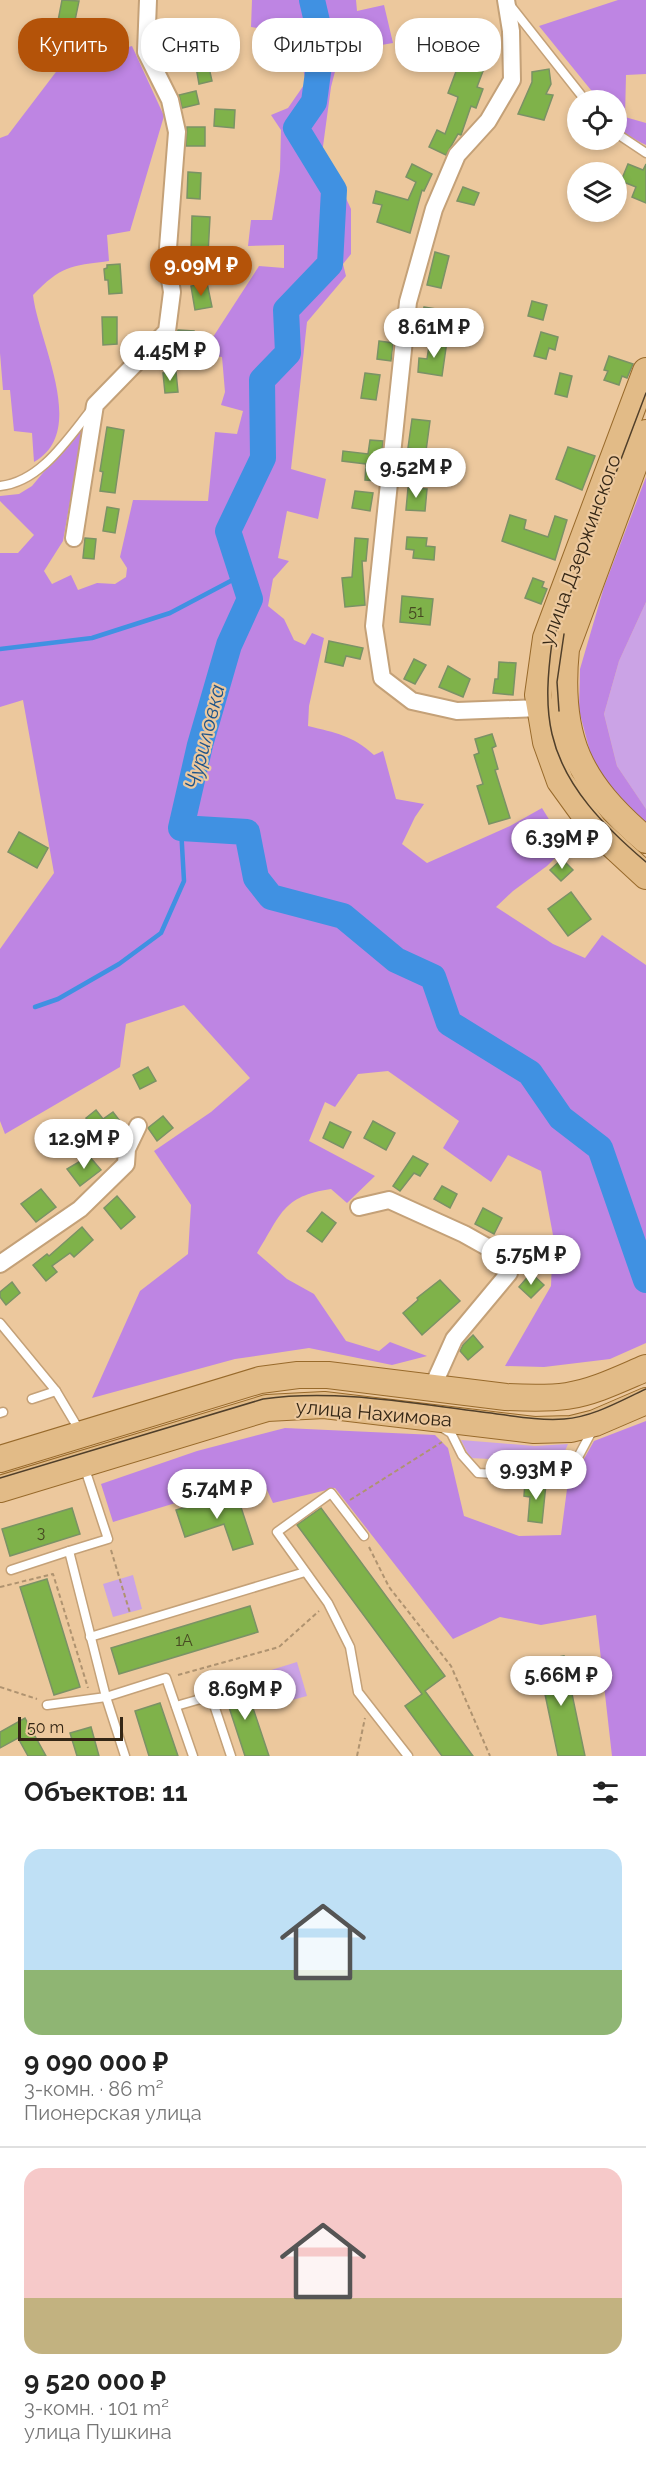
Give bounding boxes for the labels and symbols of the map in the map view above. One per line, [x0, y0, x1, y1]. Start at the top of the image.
pin: 9.09M ₽ [146, 246, 256, 297]
pin: 8.61M ₽ [379, 308, 489, 359]
pin: 4.45M ₽ [115, 331, 225, 382]
pin: 9.52M ₽ [361, 448, 471, 499]
street label: улица Дзержинского [534, 451, 626, 649]
house number: 51 [408, 602, 424, 621]
water label: Чуриловка [179, 682, 230, 792]
pin: 6.39M ₽ [507, 819, 617, 870]
pin: 12.9M ₽ [29, 1119, 139, 1170]
pin: 5.75M ₽ [476, 1235, 586, 1286]
street label: улица Нахимова [295, 1394, 453, 1432]
pin: 9.93M ₽ [481, 1450, 591, 1501]
pin: 5.74M ₽ [162, 1469, 272, 1520]
house number: 3 [37, 1523, 45, 1542]
house number: 1А [175, 1631, 193, 1650]
pin: 5.66M ₽ [506, 1656, 616, 1707]
pin: 8.69M ₽ [190, 1670, 300, 1721]
scale bar [18, 1714, 123, 1742]

